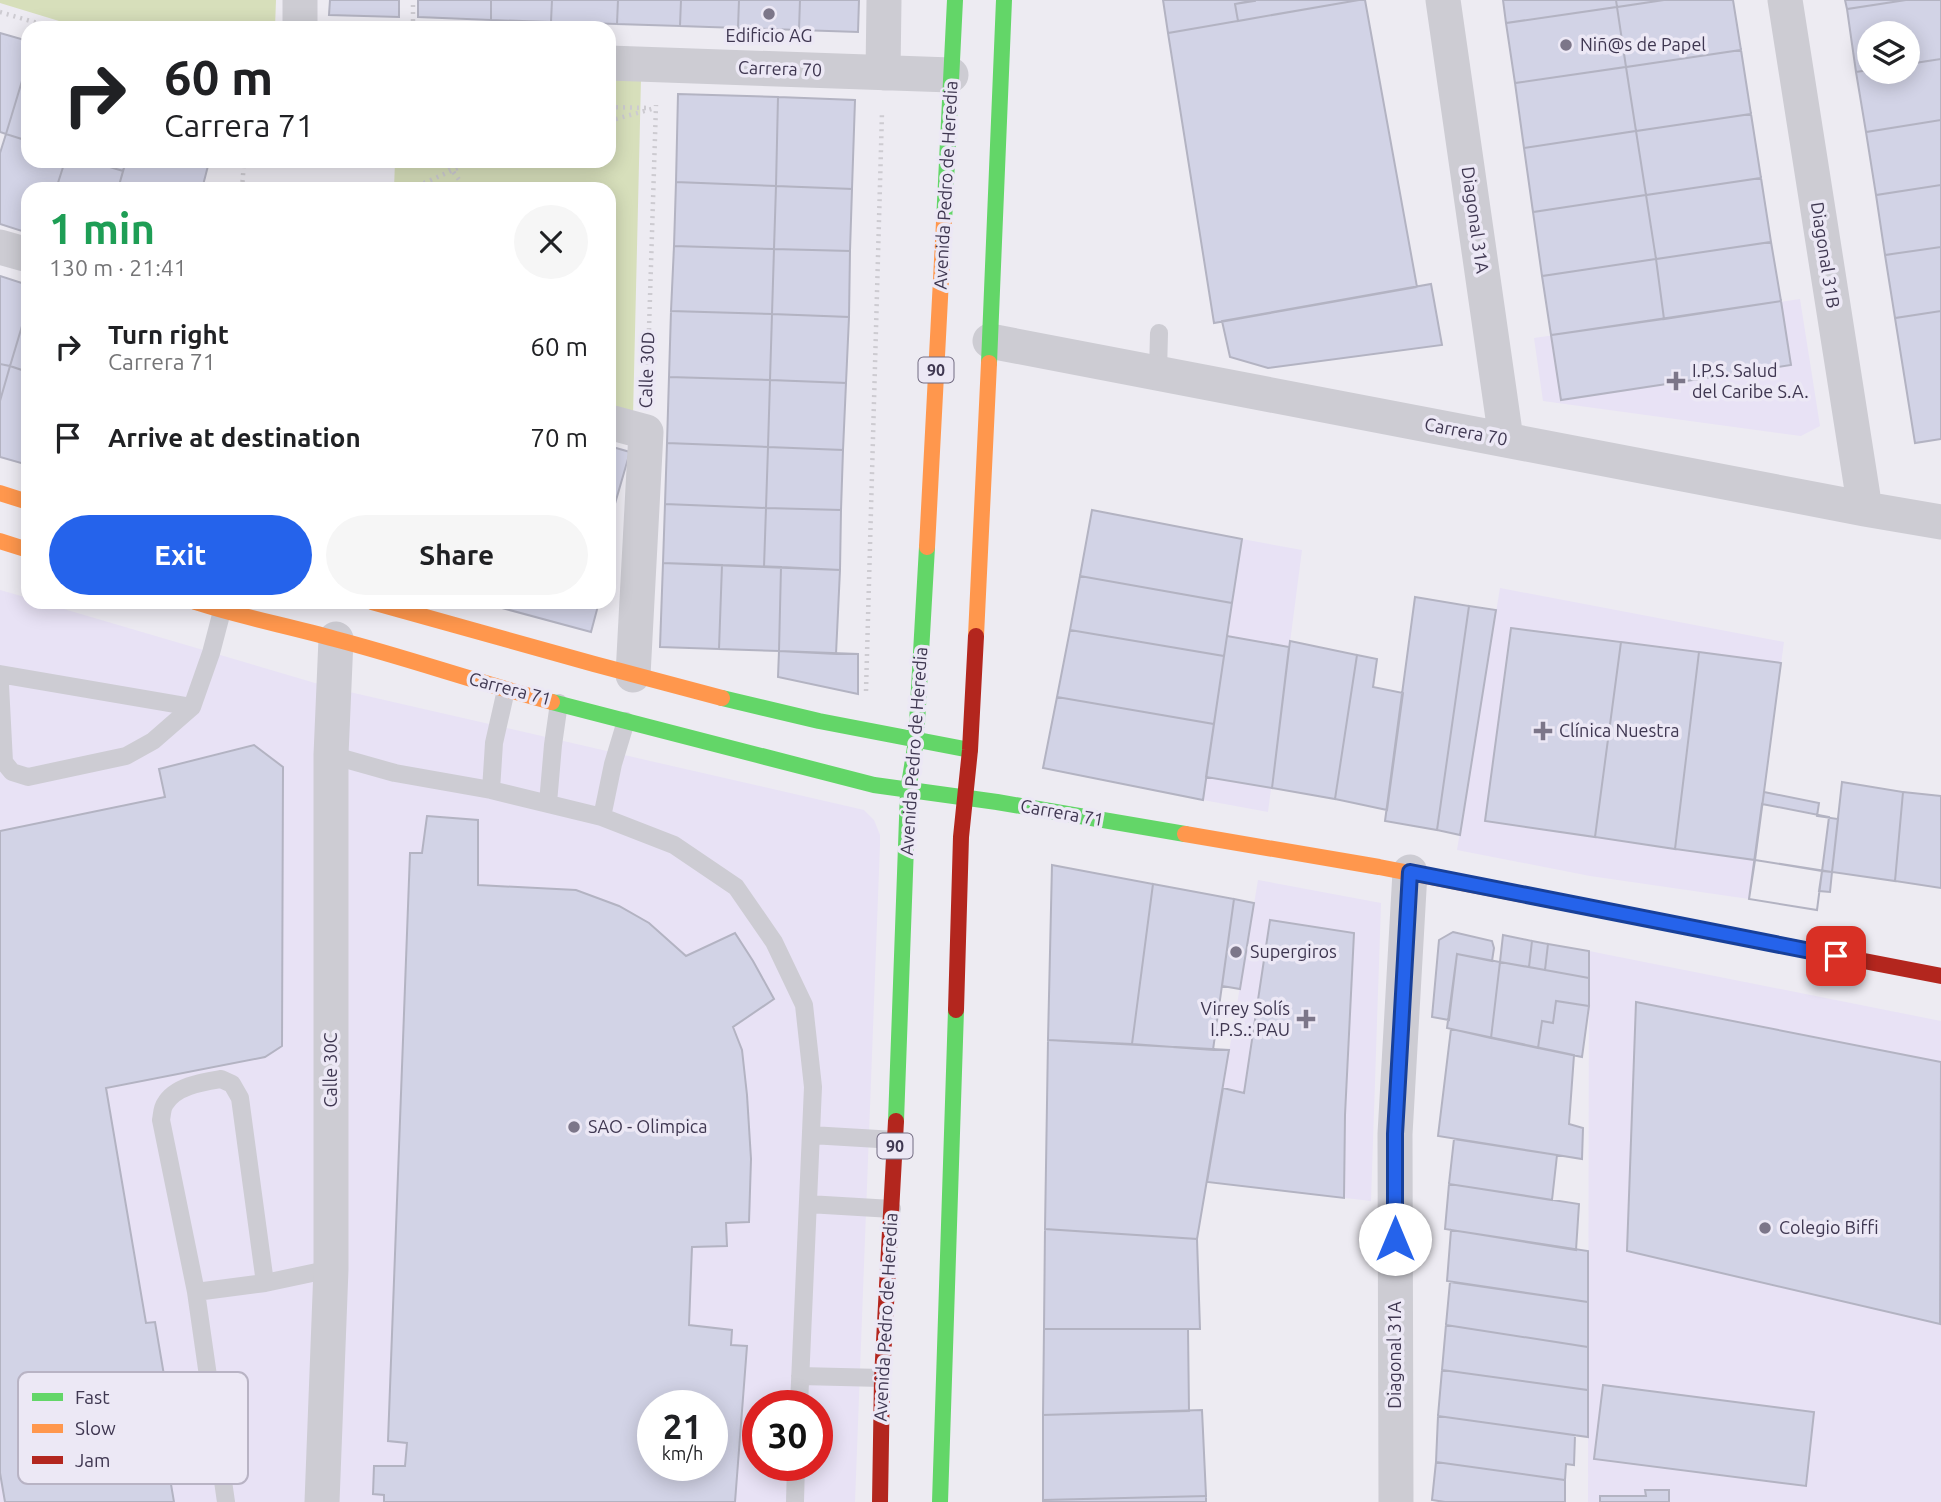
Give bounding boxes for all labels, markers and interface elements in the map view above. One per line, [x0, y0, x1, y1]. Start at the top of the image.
marker: Edificio AG [761, 6, 777, 22]
map controls [1857, 21, 1920, 84]
button: layers [1857, 21, 1920, 84]
place label: Edificio AG [726, 25, 812, 45]
place label: Niñ@s de Papel [1580, 34, 1706, 54]
marker: Niñ@s de Papel [1558, 37, 1574, 53]
icon: right [49, 49, 140, 140]
text: 60 m [164, 49, 273, 104]
street label: Carrera 70 [738, 57, 823, 79]
street label: Avenida Pedro de Heredia [930, 80, 960, 290]
text: Carrera 71 [164, 107, 314, 143]
street label: Diagonal 31A [1459, 165, 1493, 275]
street label: Diagonal 31B [1808, 200, 1844, 309]
text: 1 min [49, 205, 155, 252]
button: close [514, 205, 588, 279]
text: 130 m · 21:41 [49, 255, 187, 280]
text: Turn right [108, 320, 229, 349]
icon: right [49, 328, 87, 366]
street label: Calle 30D [635, 331, 657, 409]
text: 60 m [530, 332, 588, 361]
text: Carrera 71 [108, 349, 216, 374]
road number: 90 [918, 358, 954, 382]
place label: I.P.S. Salud del Caribe S.A. [1692, 360, 1809, 401]
marker: I.P.S. Salud del Caribe S.A. [1666, 371, 1686, 391]
street label: Carrera 70 [1423, 413, 1510, 449]
icon: arrive [49, 419, 87, 457]
text: Arrive at destination [108, 423, 361, 452]
text: 70 m [530, 423, 588, 452]
button: Exit [49, 515, 312, 595]
button: Share [326, 515, 588, 595]
street label: Avenida Pedro de Heredia [896, 646, 930, 856]
street label: Carrera 71 [467, 667, 554, 709]
place label: Clínica Nuestra [1559, 720, 1679, 740]
marker: Clínica Nuestra [1533, 721, 1553, 741]
street label: Carrera 71 [1019, 795, 1105, 829]
pin [1806, 926, 1866, 986]
icon: arrive [1817, 937, 1855, 975]
place label: Supergiros [1250, 941, 1337, 961]
marker: Supergiros [1228, 944, 1244, 960]
place label: Virrey Solís I.P.S.: PAU [1200, 998, 1290, 1039]
marker: Virrey Solís I.P.S.: PAU [1296, 1009, 1316, 1029]
street label: Calle 30C [320, 1032, 340, 1108]
place label: SAO - Olimpica [588, 1116, 707, 1136]
marker: SAO - Olimpica [566, 1119, 582, 1135]
road number: 90 [878, 1134, 912, 1158]
position arrow [1358, 1202, 1432, 1276]
street label: Avenida Pedro de Heredia [870, 1212, 900, 1422]
place label: Colegio Biffi [1779, 1217, 1878, 1237]
marker: Colegio Biffi [1757, 1220, 1773, 1236]
street label: Diagonal 31A [1384, 1301, 1404, 1409]
legend [18, 1372, 248, 1484]
text: Fast [75, 1386, 110, 1408]
speed limit sign: 30 [742, 1390, 833, 1481]
text: 21 [663, 1406, 702, 1446]
text: Slow [75, 1417, 116, 1439]
text: km/h [662, 1443, 703, 1463]
text: Jam [75, 1449, 111, 1471]

